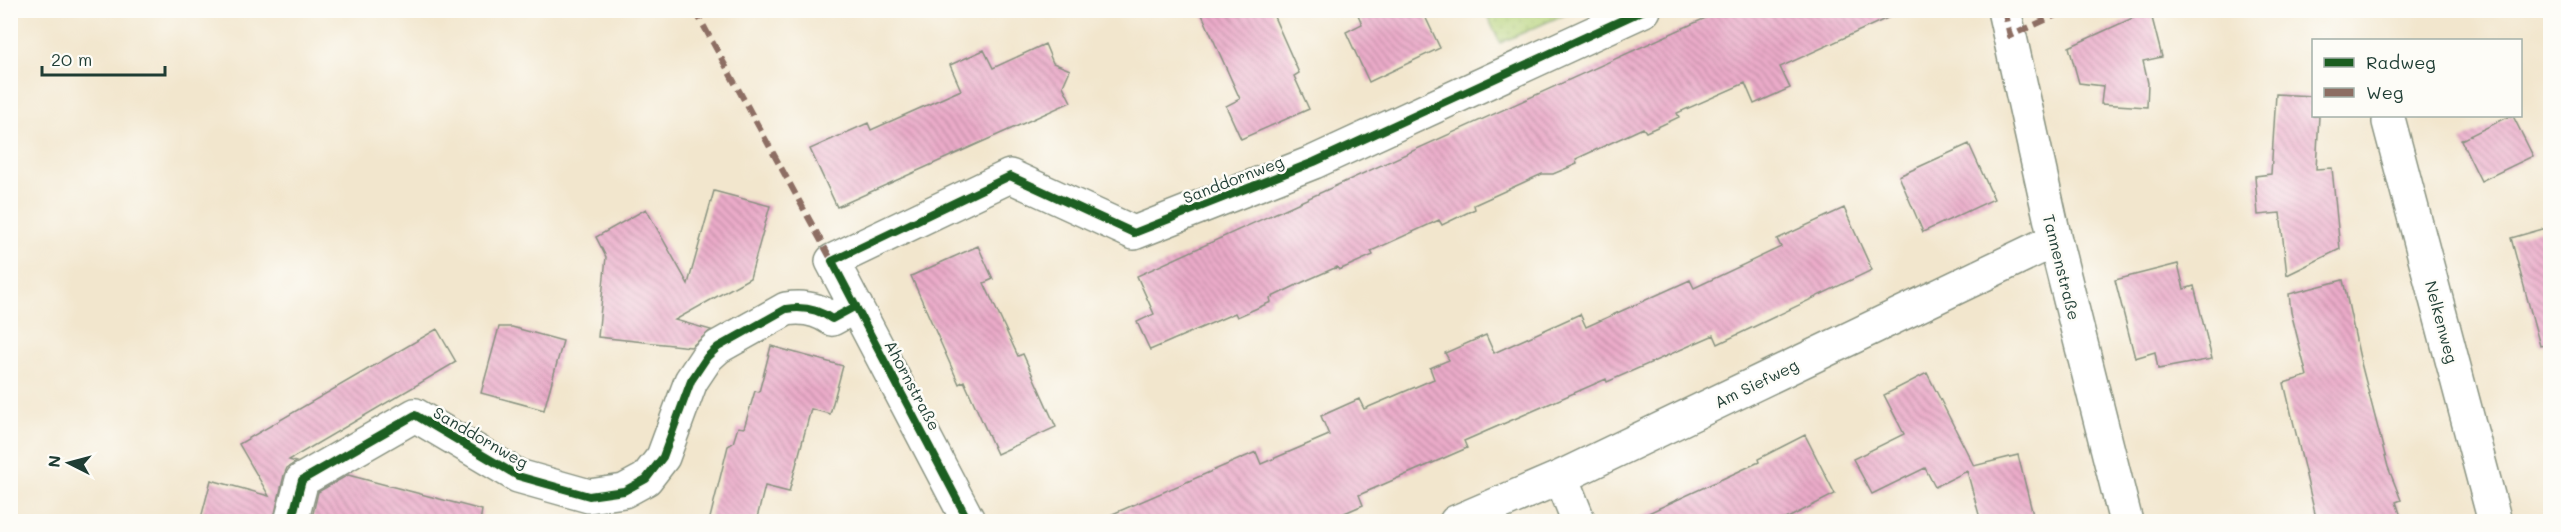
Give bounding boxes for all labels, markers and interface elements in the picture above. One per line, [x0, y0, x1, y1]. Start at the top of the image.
scale bar [42, 39, 165, 77]
legend [2312, 39, 2522, 117]
text: 20 m [51, 47, 92, 71]
text: Radweg [2366, 50, 2436, 74]
text: Weg [2366, 80, 2403, 104]
street label: Sanddornweg [1180, 150, 1286, 208]
street label: Tannenstraße [2039, 212, 2085, 322]
street label: Nelkenweg [2421, 278, 2463, 366]
street label: Ahornstraße [880, 336, 946, 434]
street label: Am Siefweg [1711, 354, 1801, 412]
street label: Sanddornweg [430, 401, 532, 473]
north arrow [39, 433, 99, 493]
text: N [43, 454, 65, 469]

